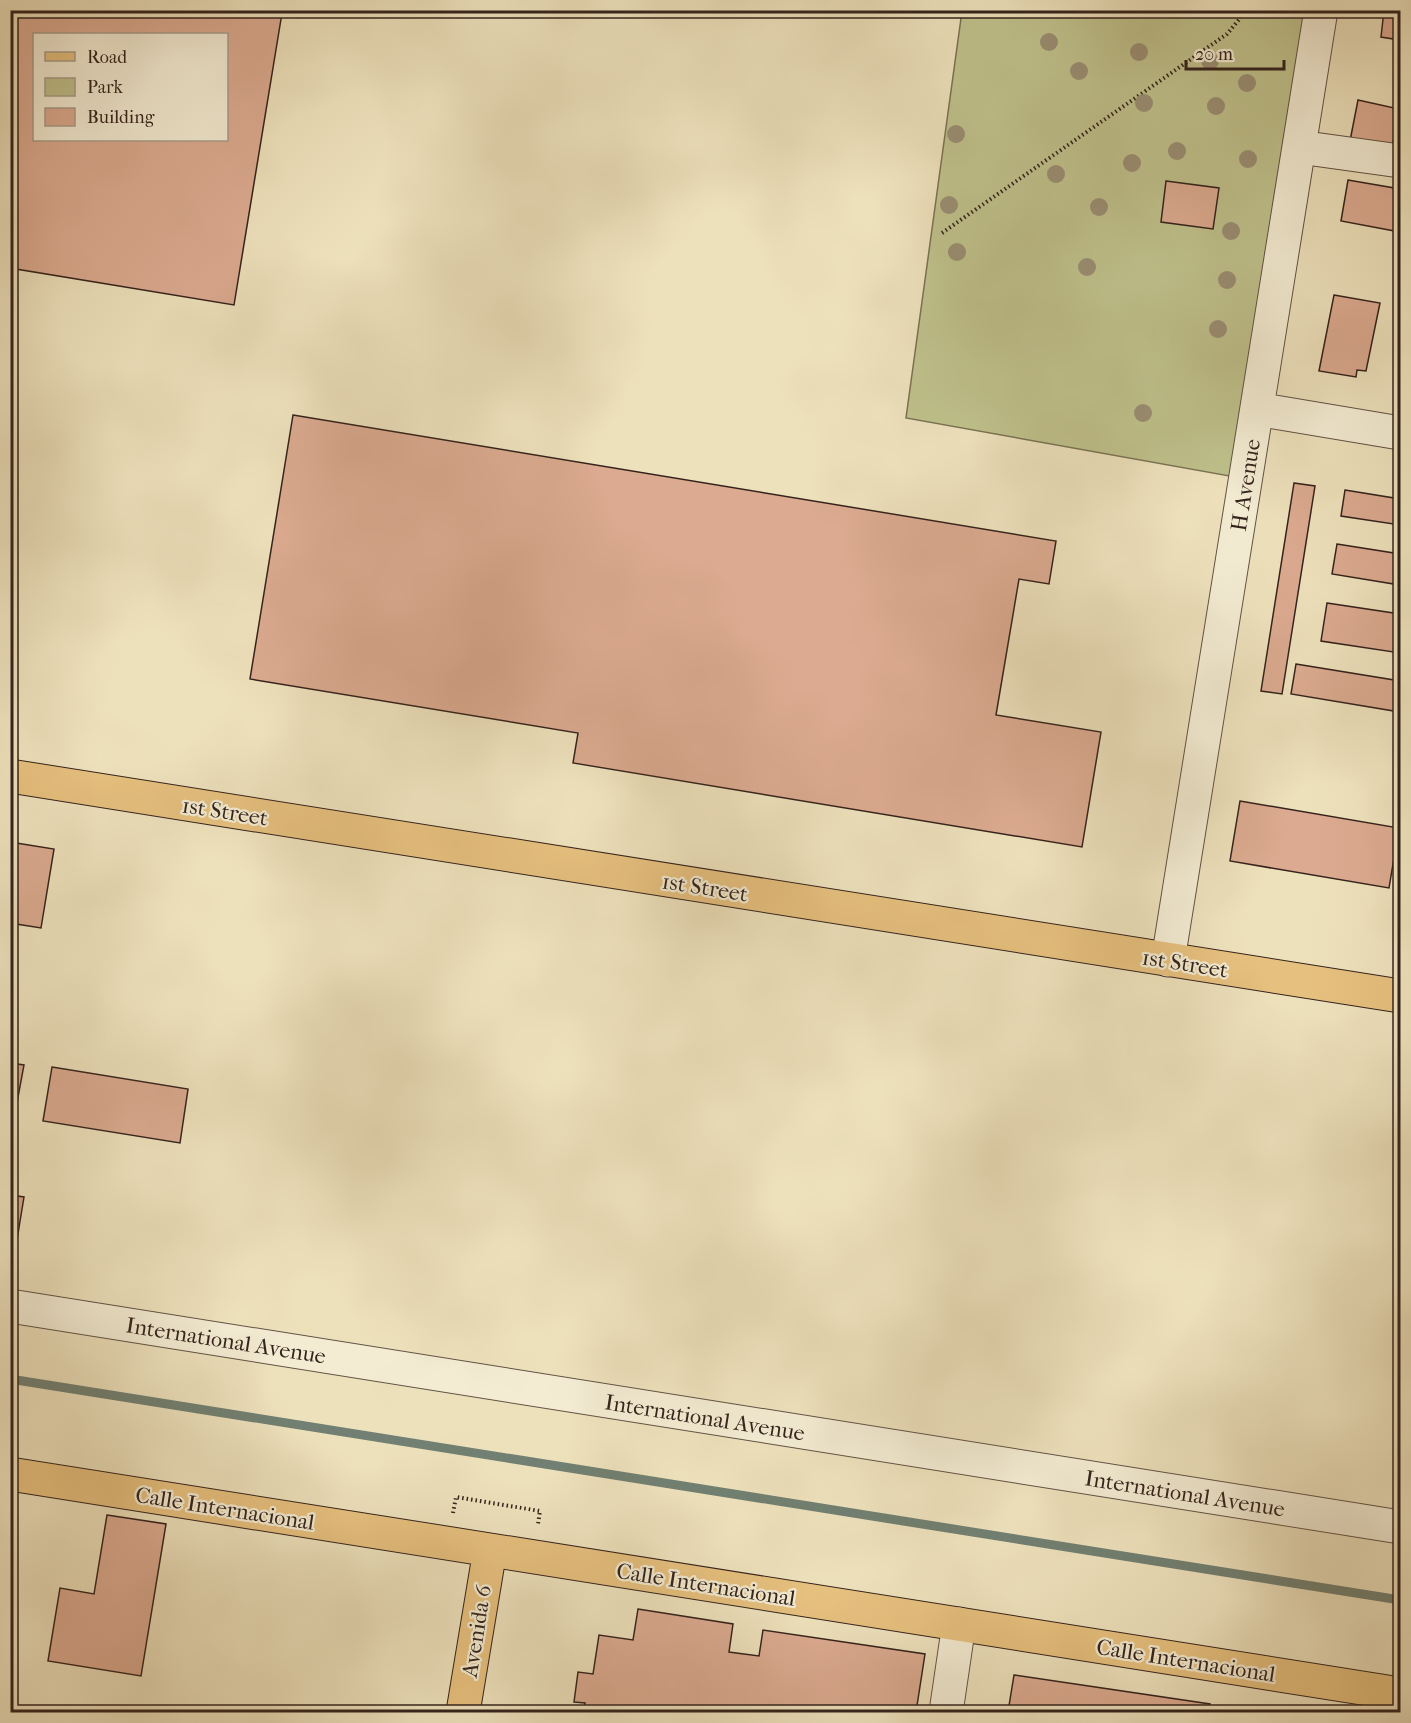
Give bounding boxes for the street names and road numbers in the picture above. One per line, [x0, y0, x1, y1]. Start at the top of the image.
street label: H Avenue [1226, 437, 1266, 533]
street label: 1st Street [180, 792, 270, 832]
street label: 1st Street [660, 868, 750, 908]
street label: 1st Street [1140, 944, 1230, 984]
street label: International Avenue [124, 1312, 328, 1370]
street label: International Avenue [603, 1389, 807, 1447]
street label: International Avenue [1083, 1465, 1287, 1523]
street label: Calle Internacional [133, 1482, 316, 1536]
street label: Calle Internacional [614, 1558, 797, 1612]
street label: Avenida 6 [457, 1583, 497, 1680]
street label: Calle Internacional [1094, 1634, 1277, 1688]

